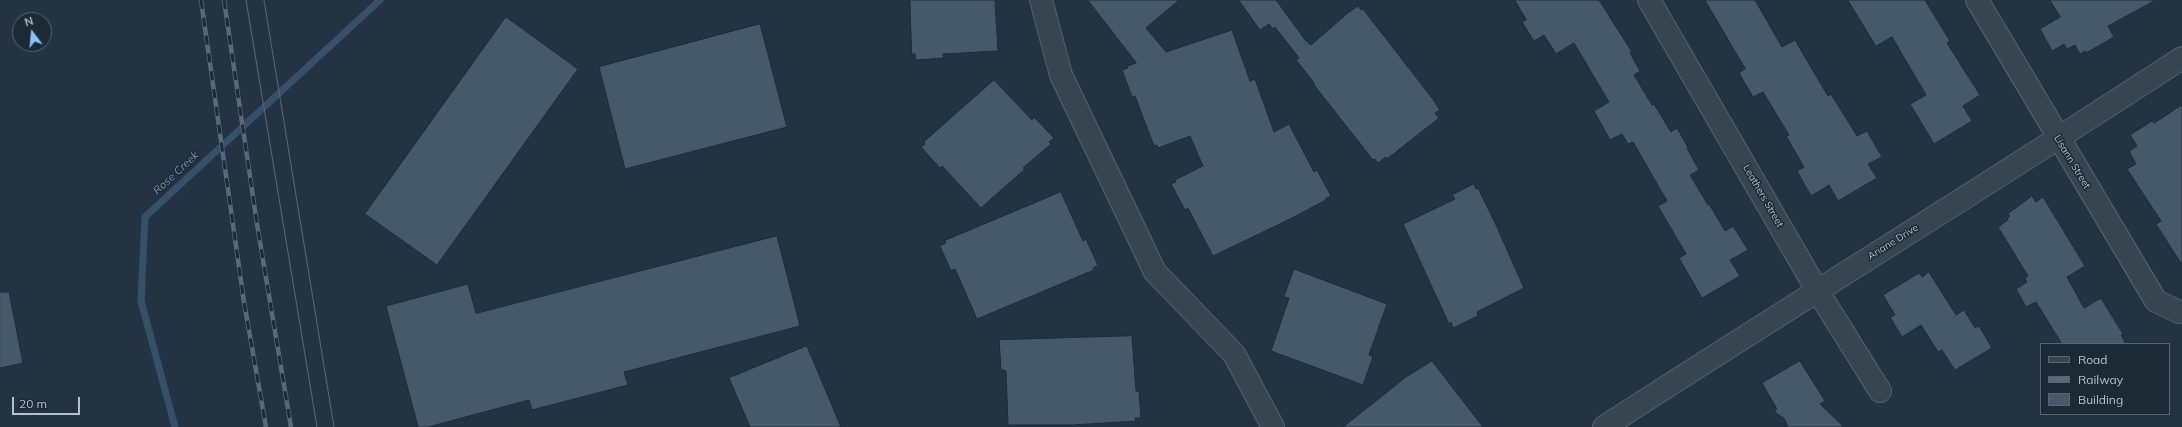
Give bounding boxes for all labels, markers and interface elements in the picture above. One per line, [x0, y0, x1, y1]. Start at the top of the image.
north arrow [12, 12, 52, 52]
text: N [23, 14, 35, 29]
street label: Lisann Street [2051, 133, 2093, 191]
water label: Rose Creek [151, 149, 201, 197]
street label: Leathers Street [1740, 162, 1786, 230]
street label: Ariane Drive [1865, 222, 1921, 262]
legend [2040, 343, 2170, 415]
text: Road [2078, 352, 2107, 367]
text: Railway [2078, 372, 2123, 387]
scale bar [14, 389, 82, 415]
text: Building [2078, 392, 2123, 407]
text: 20 m [19, 396, 47, 411]

